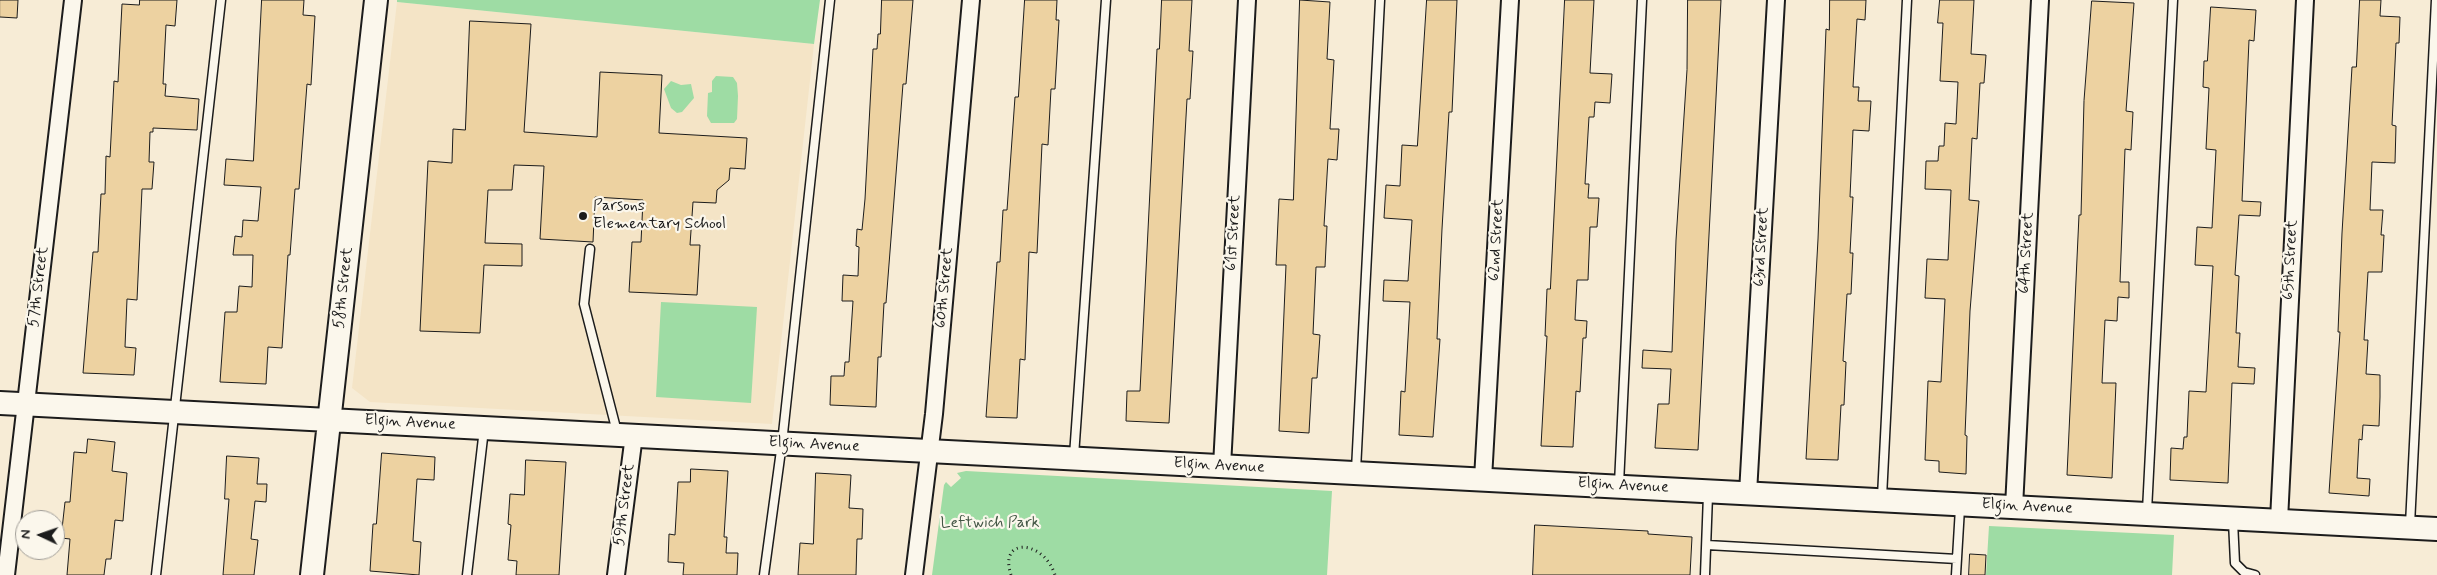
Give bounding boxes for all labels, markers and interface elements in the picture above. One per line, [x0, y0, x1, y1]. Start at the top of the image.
street label: 61st Street [1222, 194, 1246, 272]
place label: Parsons Elementary School [593, 197, 726, 235]
street label: 62nd Street [1485, 198, 1509, 282]
street label: 63rd Street [1750, 207, 1774, 287]
marker: Parsons Elementary School [577, 210, 589, 222]
street label: 64th Street [2015, 212, 2039, 294]
street label: 65th Street [2279, 219, 2303, 301]
street label: 57th Street [25, 246, 53, 328]
street label: 58th Street [330, 246, 358, 330]
street label: 60th Street [932, 247, 958, 329]
street label: Elgin Avenue [364, 411, 456, 435]
street label: Elgin Avenue [768, 433, 860, 457]
street label: Elgin Avenue [1173, 454, 1265, 478]
street label: 59th Street [610, 463, 640, 547]
street label: Elgin Avenue [1577, 474, 1669, 498]
street label: Elgin Avenue [1981, 495, 2073, 519]
north arrow [15, 510, 65, 560]
park label: Leftwich Park [941, 514, 1039, 534]
text: N [17, 529, 35, 539]

